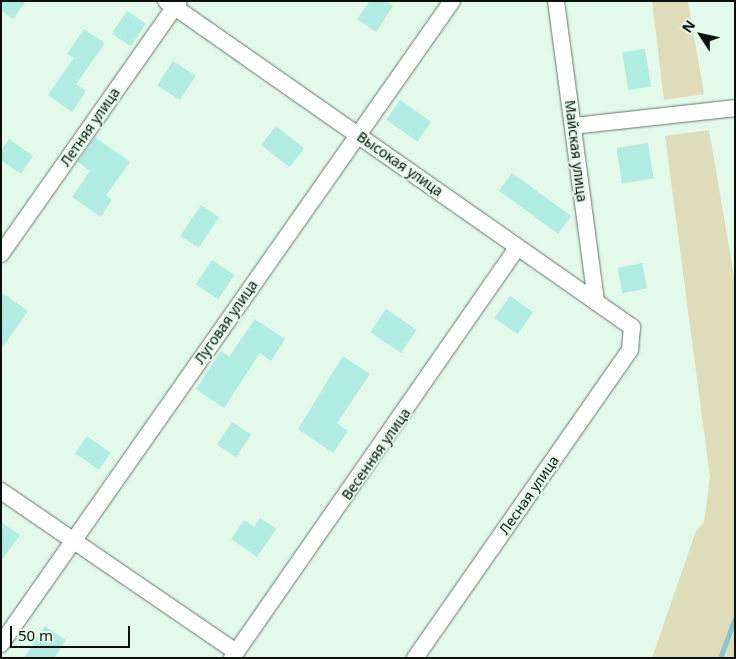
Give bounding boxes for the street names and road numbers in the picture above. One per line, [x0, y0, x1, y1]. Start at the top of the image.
street label: Летняя улица [57, 85, 123, 169]
street label: Майская улица [561, 99, 591, 203]
street label: Высокая улица [354, 128, 446, 200]
street label: Луговая улица [191, 277, 261, 367]
street label: Весенняя улица [338, 405, 414, 503]
street label: Лесная улица [496, 452, 562, 538]

